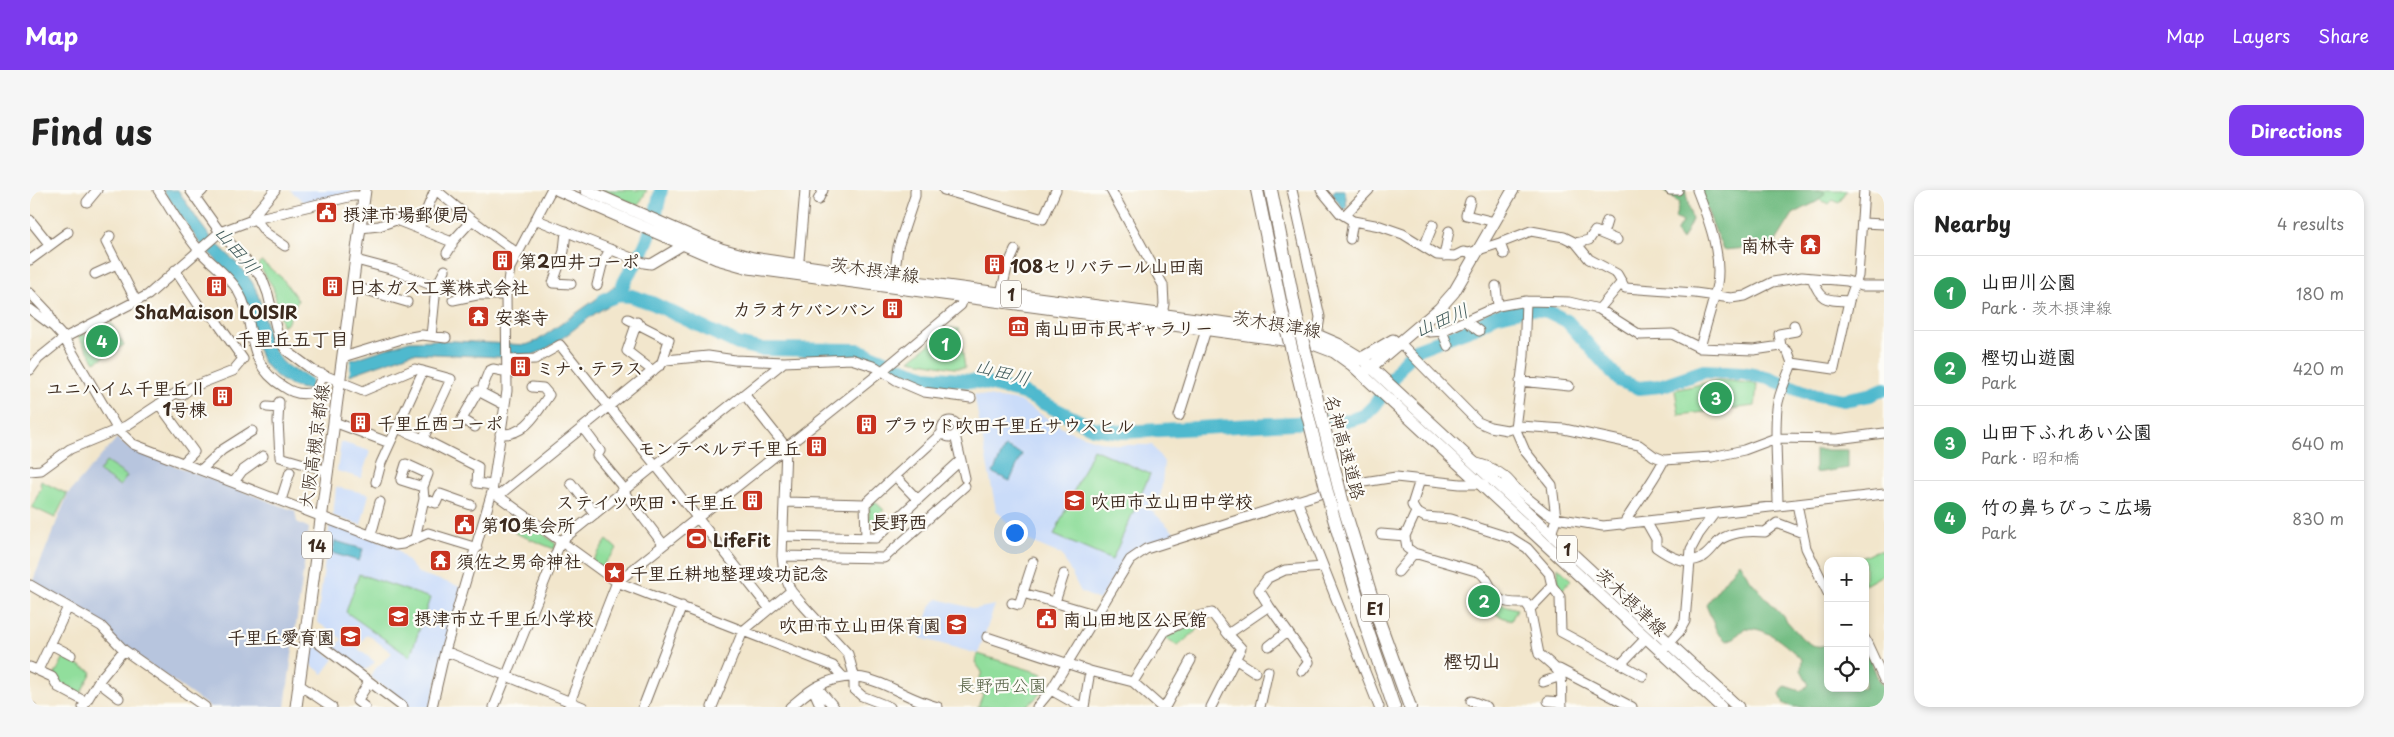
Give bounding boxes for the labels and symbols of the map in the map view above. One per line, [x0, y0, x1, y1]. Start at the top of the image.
place label: 摂津市場郵便局 [343, 200, 469, 227]
public building icon: 摂津市場郵便局 [315, 201, 339, 225]
water label: 山田川 [209, 218, 267, 280]
place label: 南林寺 [1741, 231, 1795, 258]
temple icon: 南林寺 [1799, 232, 1823, 256]
place label: 第2四井コーポ [519, 247, 640, 274]
building icon: 第2四井コーポ [491, 248, 515, 272]
street label: 茨木摂津線 [829, 249, 921, 289]
place label: 108セリバテール山田南 [1010, 252, 1205, 279]
building icon: 108セリバテール山田南 [982, 253, 1006, 277]
place label: 日本ガス工業株式会社 [349, 273, 529, 300]
building icon: ShaMaison LOISIR [204, 274, 228, 298]
building icon: 日本ガス工業株式会社 [321, 274, 345, 298]
road number: 1 [1001, 280, 1021, 308]
place label: カラオケバンバン [733, 295, 876, 322]
water label: 山田川 [1409, 295, 1473, 343]
building icon: カラオケバンバン [880, 296, 904, 320]
place label: ShaMaison LOISIR [134, 298, 298, 325]
place label: 安楽寺 [495, 303, 549, 330]
street label: 茨木摂津線 [1230, 303, 1324, 343]
temple icon: 安楽寺 [467, 304, 491, 328]
place label: 南山田市民ギャラリー [1034, 314, 1213, 341]
museum icon: 南山田市民ギャラリー [1006, 315, 1030, 339]
pin: 4 [86, 322, 118, 360]
district label: 千里丘五丁目 [235, 324, 349, 352]
pin: 1 [929, 325, 961, 363]
water label: 山田川 [972, 350, 1034, 392]
place label: ミナ・テラス [536, 354, 643, 381]
building icon: ミナ・テラス [508, 355, 532, 379]
place label: ユニハイム千里丘Ⅱ 1号棟 [46, 374, 207, 422]
pin: 3 [1700, 379, 1732, 417]
street label: 大阪高槻京都線 [291, 382, 335, 510]
building icon: ユニハイム千里丘Ⅱ 1号棟 [211, 385, 235, 409]
street label: 名神高速道路 [1319, 391, 1373, 503]
place label: 千里丘西コーポ [377, 409, 503, 436]
building icon: 千里丘西コーポ [349, 410, 373, 434]
place label: プラウド吹田千里丘サウスヒル [883, 411, 1134, 438]
building icon: プラウド吹田千里丘サウスヒル [855, 412, 879, 436]
place label: モンテベルデ千里丘 [638, 434, 801, 461]
building icon: モンテベルデ千里丘 [805, 435, 829, 459]
place label: 吹田市立山田中学校 [1091, 487, 1253, 514]
place label: ステイツ吹田・千里丘 [556, 488, 737, 515]
school or university icon: 吹田市立山田中学校 [1063, 488, 1087, 512]
building icon: ステイツ吹田・千里丘 [741, 489, 765, 513]
district label: 長野西 [870, 507, 928, 535]
place label: 第10集会所 [481, 511, 575, 538]
public building icon: 第10集会所 [453, 512, 477, 536]
your location [1002, 520, 1028, 546]
place label: LifeFit [713, 526, 771, 553]
sports icon: LifeFit [685, 527, 709, 551]
road number: 14 [302, 532, 332, 558]
road number: 1 [1557, 536, 1577, 562]
place label: 須佐之男命神社 [456, 547, 582, 574]
temple icon: 須佐之男命神社 [428, 548, 452, 572]
place label: 千里丘耕地整理竣功記念 [630, 559, 828, 586]
place icon: 千里丘耕地整理竣功記念 [602, 560, 626, 584]
street label: 茨木摂津線 [1590, 560, 1674, 642]
pin: 2 [1468, 582, 1500, 620]
road number: E1 [1361, 594, 1389, 622]
place label: 摂津市立千里丘小学校 [414, 604, 594, 631]
school or university icon: 摂津市立千里丘小学校 [386, 605, 410, 629]
place label: 南山田地区公民館 [1063, 605, 1207, 632]
public building icon: 南山田地区公民館 [1035, 606, 1059, 630]
place label: 吹田市立山田保育園 [779, 611, 941, 638]
school or university icon: 吹田市立山田保育園 [945, 612, 969, 636]
place label: 千里丘愛育園 [227, 623, 335, 650]
school or university icon: 千里丘愛育園 [339, 624, 363, 648]
district label: 樫切山 [1443, 646, 1501, 674]
park label: 長野西公園 [957, 671, 1047, 698]

